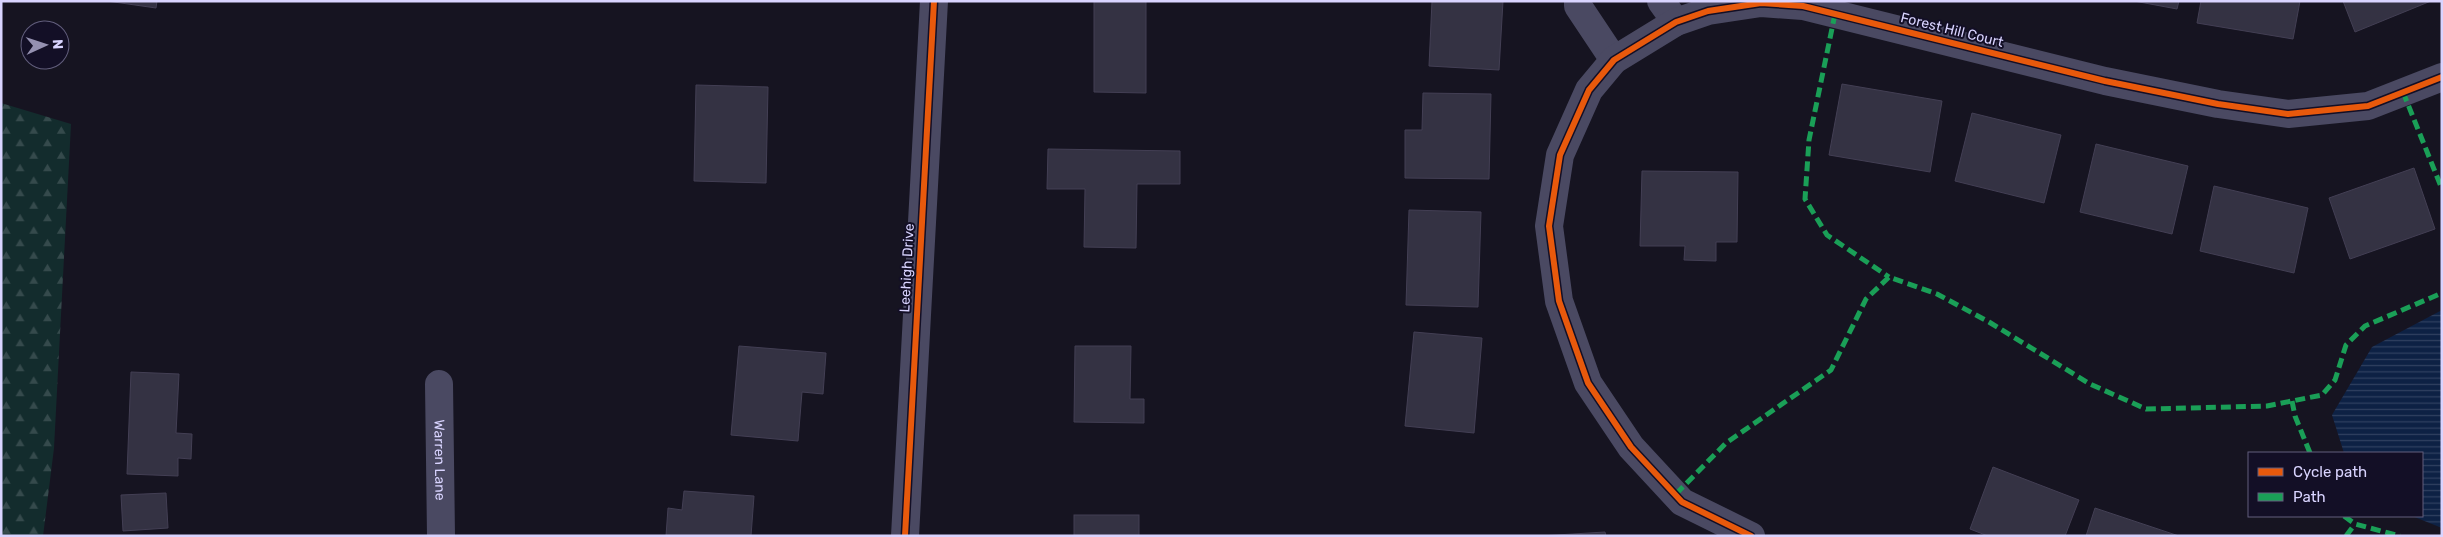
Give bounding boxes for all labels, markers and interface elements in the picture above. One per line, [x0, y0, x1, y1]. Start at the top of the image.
street label: Forest Hill Court [1899, 9, 2006, 51]
north arrow [20, 20, 70, 70]
text: N [49, 39, 66, 50]
street label: Leehigh Drive [896, 223, 918, 313]
street label: Warren Lane [431, 419, 449, 501]
legend [2248, 452, 2423, 517]
text: Cycle path [2293, 463, 2367, 481]
text: Path [2293, 488, 2326, 506]

